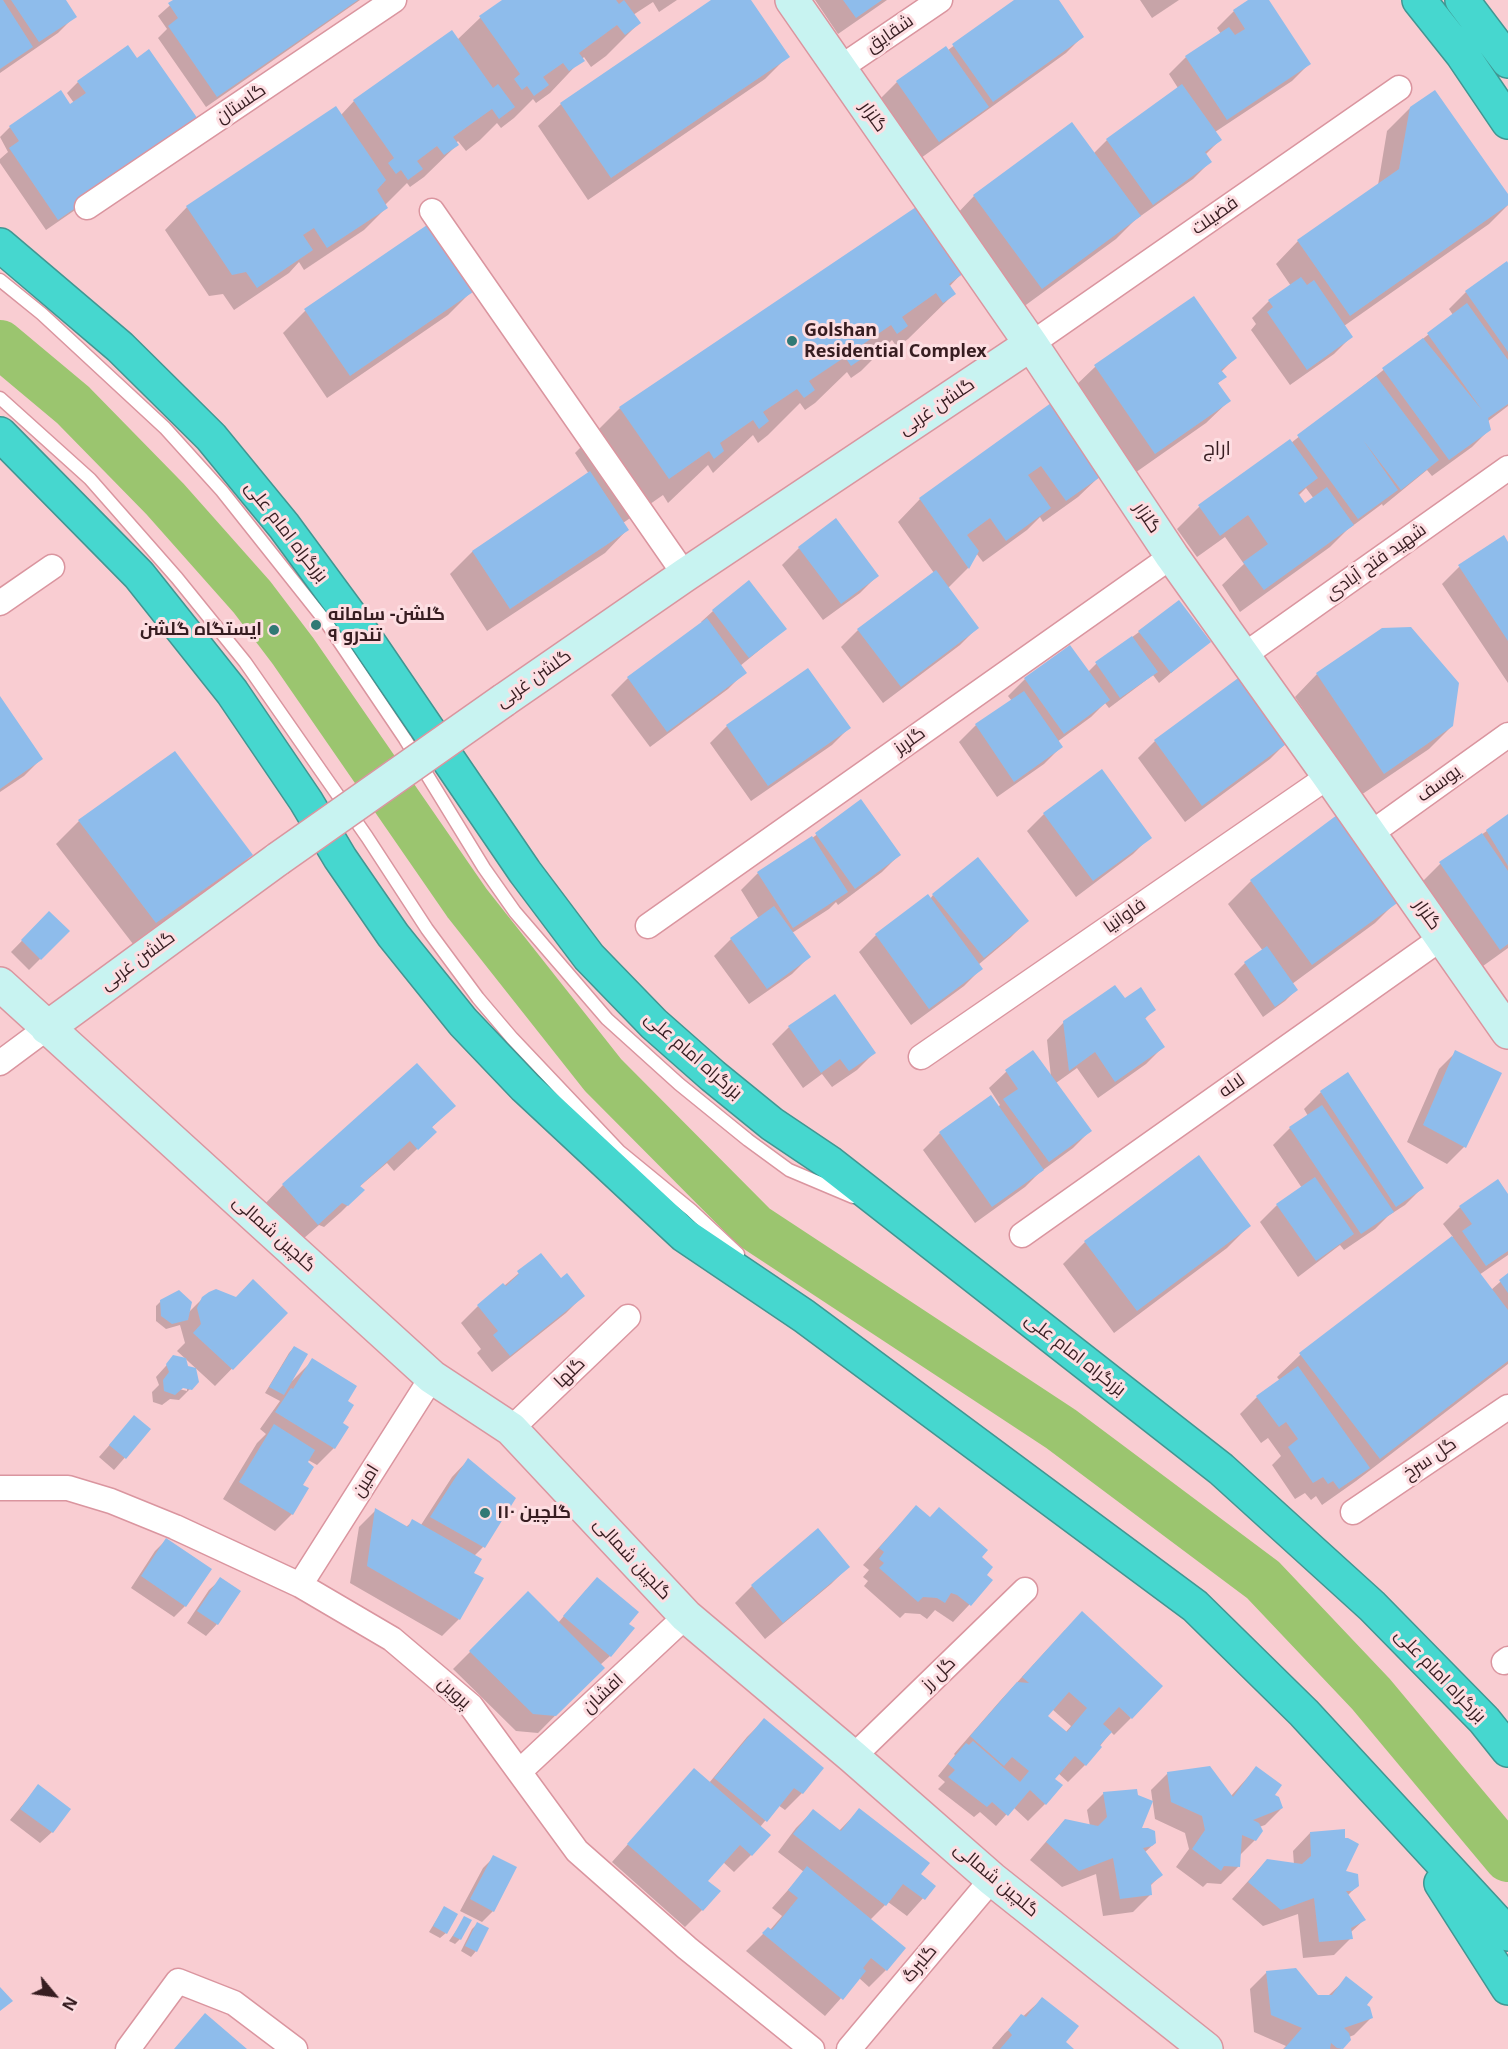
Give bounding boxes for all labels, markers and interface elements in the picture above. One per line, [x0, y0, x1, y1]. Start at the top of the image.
street label: شقایق [862, 10, 918, 58]
street label: گلستان [212, 79, 270, 129]
street label: گلزار [855, 97, 891, 137]
street label: فضیلت [1188, 192, 1242, 240]
place label: Golshan Residential Complex [804, 320, 987, 362]
marker: Golshan Residential Complex [785, 334, 799, 348]
street label: گلشن غربی [895, 374, 979, 440]
district label: اراج [1203, 437, 1231, 461]
street label: بزرگراه امام علی [240, 477, 332, 587]
street label: گلزار [1129, 498, 1165, 538]
street label: شهید فتح آبادی [1321, 519, 1431, 605]
place label: گلشن- سامانه ۹ تندرو [328, 604, 445, 646]
marker: گلشن- سامانه ۹ تندرو [309, 618, 323, 632]
place label: ایستگاه گلشن [140, 619, 262, 641]
marker: ایستگاه گلشن [267, 623, 281, 637]
street label: گلشن غربی [492, 645, 576, 713]
street label: گلریز [890, 723, 930, 759]
street label: یوسف [1413, 761, 1465, 807]
street label: فاوانیا [1100, 894, 1150, 938]
street label: گلزار [1409, 895, 1445, 935]
street label: گلشن غربی [97, 927, 179, 995]
street label: بزرگراه امام علی [640, 1008, 746, 1104]
street label: لاله [1215, 1069, 1249, 1103]
street label: گلچین شمالی [228, 1191, 320, 1277]
street label: بزرگراه امام علی [1020, 1309, 1130, 1401]
street label: گلها [550, 1353, 590, 1393]
street label: گل سرخ [1399, 1433, 1461, 1485]
street label: امین [348, 1461, 384, 1501]
place label: گلچین ۱۱۰ [497, 1502, 571, 1524]
marker: گلچین ۱۱۰ [478, 1506, 492, 1520]
street label: گلچین شمالی [589, 1513, 675, 1605]
street label: بزرگراه امام علی [1390, 1625, 1490, 1727]
street label: گل رز [918, 1653, 960, 1695]
street label: افشان [578, 1670, 628, 1718]
street label: پروین [433, 1672, 475, 1714]
street label: گلچین شمالی [949, 1838, 1043, 1922]
street label: گلبرگ [898, 1941, 942, 1987]
north arrow [24, 1965, 84, 2025]
text: N [57, 1993, 83, 2015]

